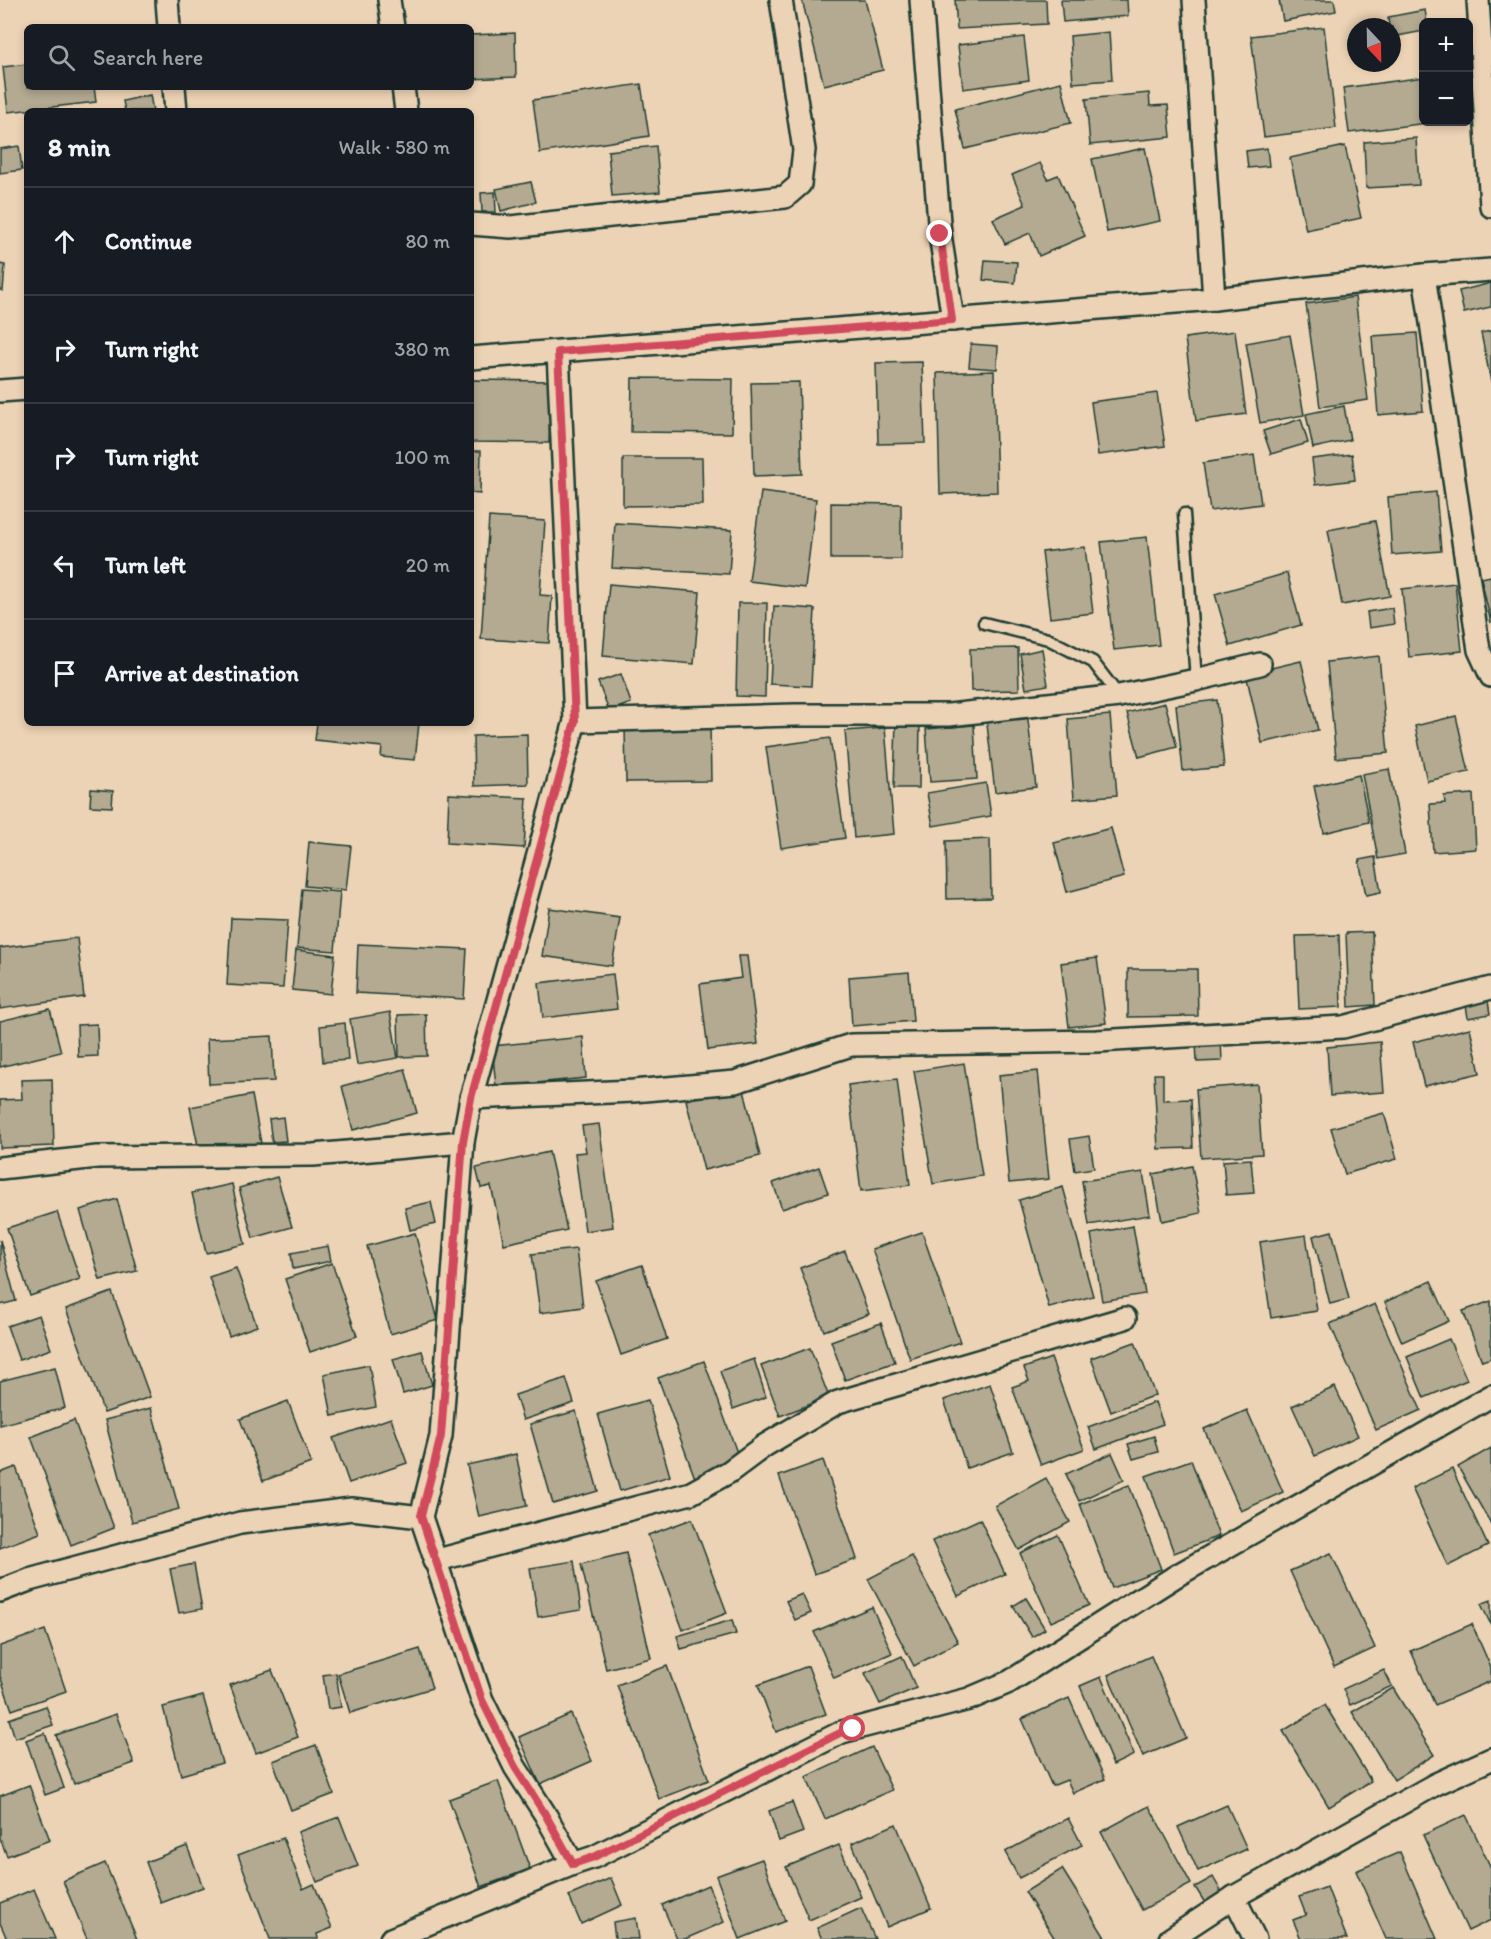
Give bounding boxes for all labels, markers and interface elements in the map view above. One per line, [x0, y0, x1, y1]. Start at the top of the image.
north arrow [1347, 18, 1401, 72]
map controls [1419, 18, 1473, 126]
button: + [1419, 18, 1473, 72]
search box [24, 24, 474, 90]
icon: search [45, 41, 78, 74]
text: Search here [93, 44, 203, 71]
button: − [1419, 72, 1473, 126]
text: 8 min [48, 131, 110, 163]
text: Walk · 580 m [338, 135, 450, 159]
route end [926, 220, 952, 246]
icon: ahead [48, 225, 81, 258]
text: Continue [105, 228, 192, 255]
text: 80 m [405, 229, 450, 253]
icon: right [48, 333, 81, 366]
text: Turn right [105, 336, 199, 363]
text: 380 m [395, 337, 450, 361]
icon: right [48, 441, 81, 474]
text: Turn right [105, 444, 199, 471]
text: 100 m [395, 445, 450, 469]
icon: left [48, 549, 81, 582]
text: Turn left [105, 552, 186, 579]
text: 20 m [406, 553, 450, 577]
icon: arrive [48, 657, 81, 690]
text: Arrive at destination [105, 660, 299, 687]
route start [839, 1715, 865, 1741]

